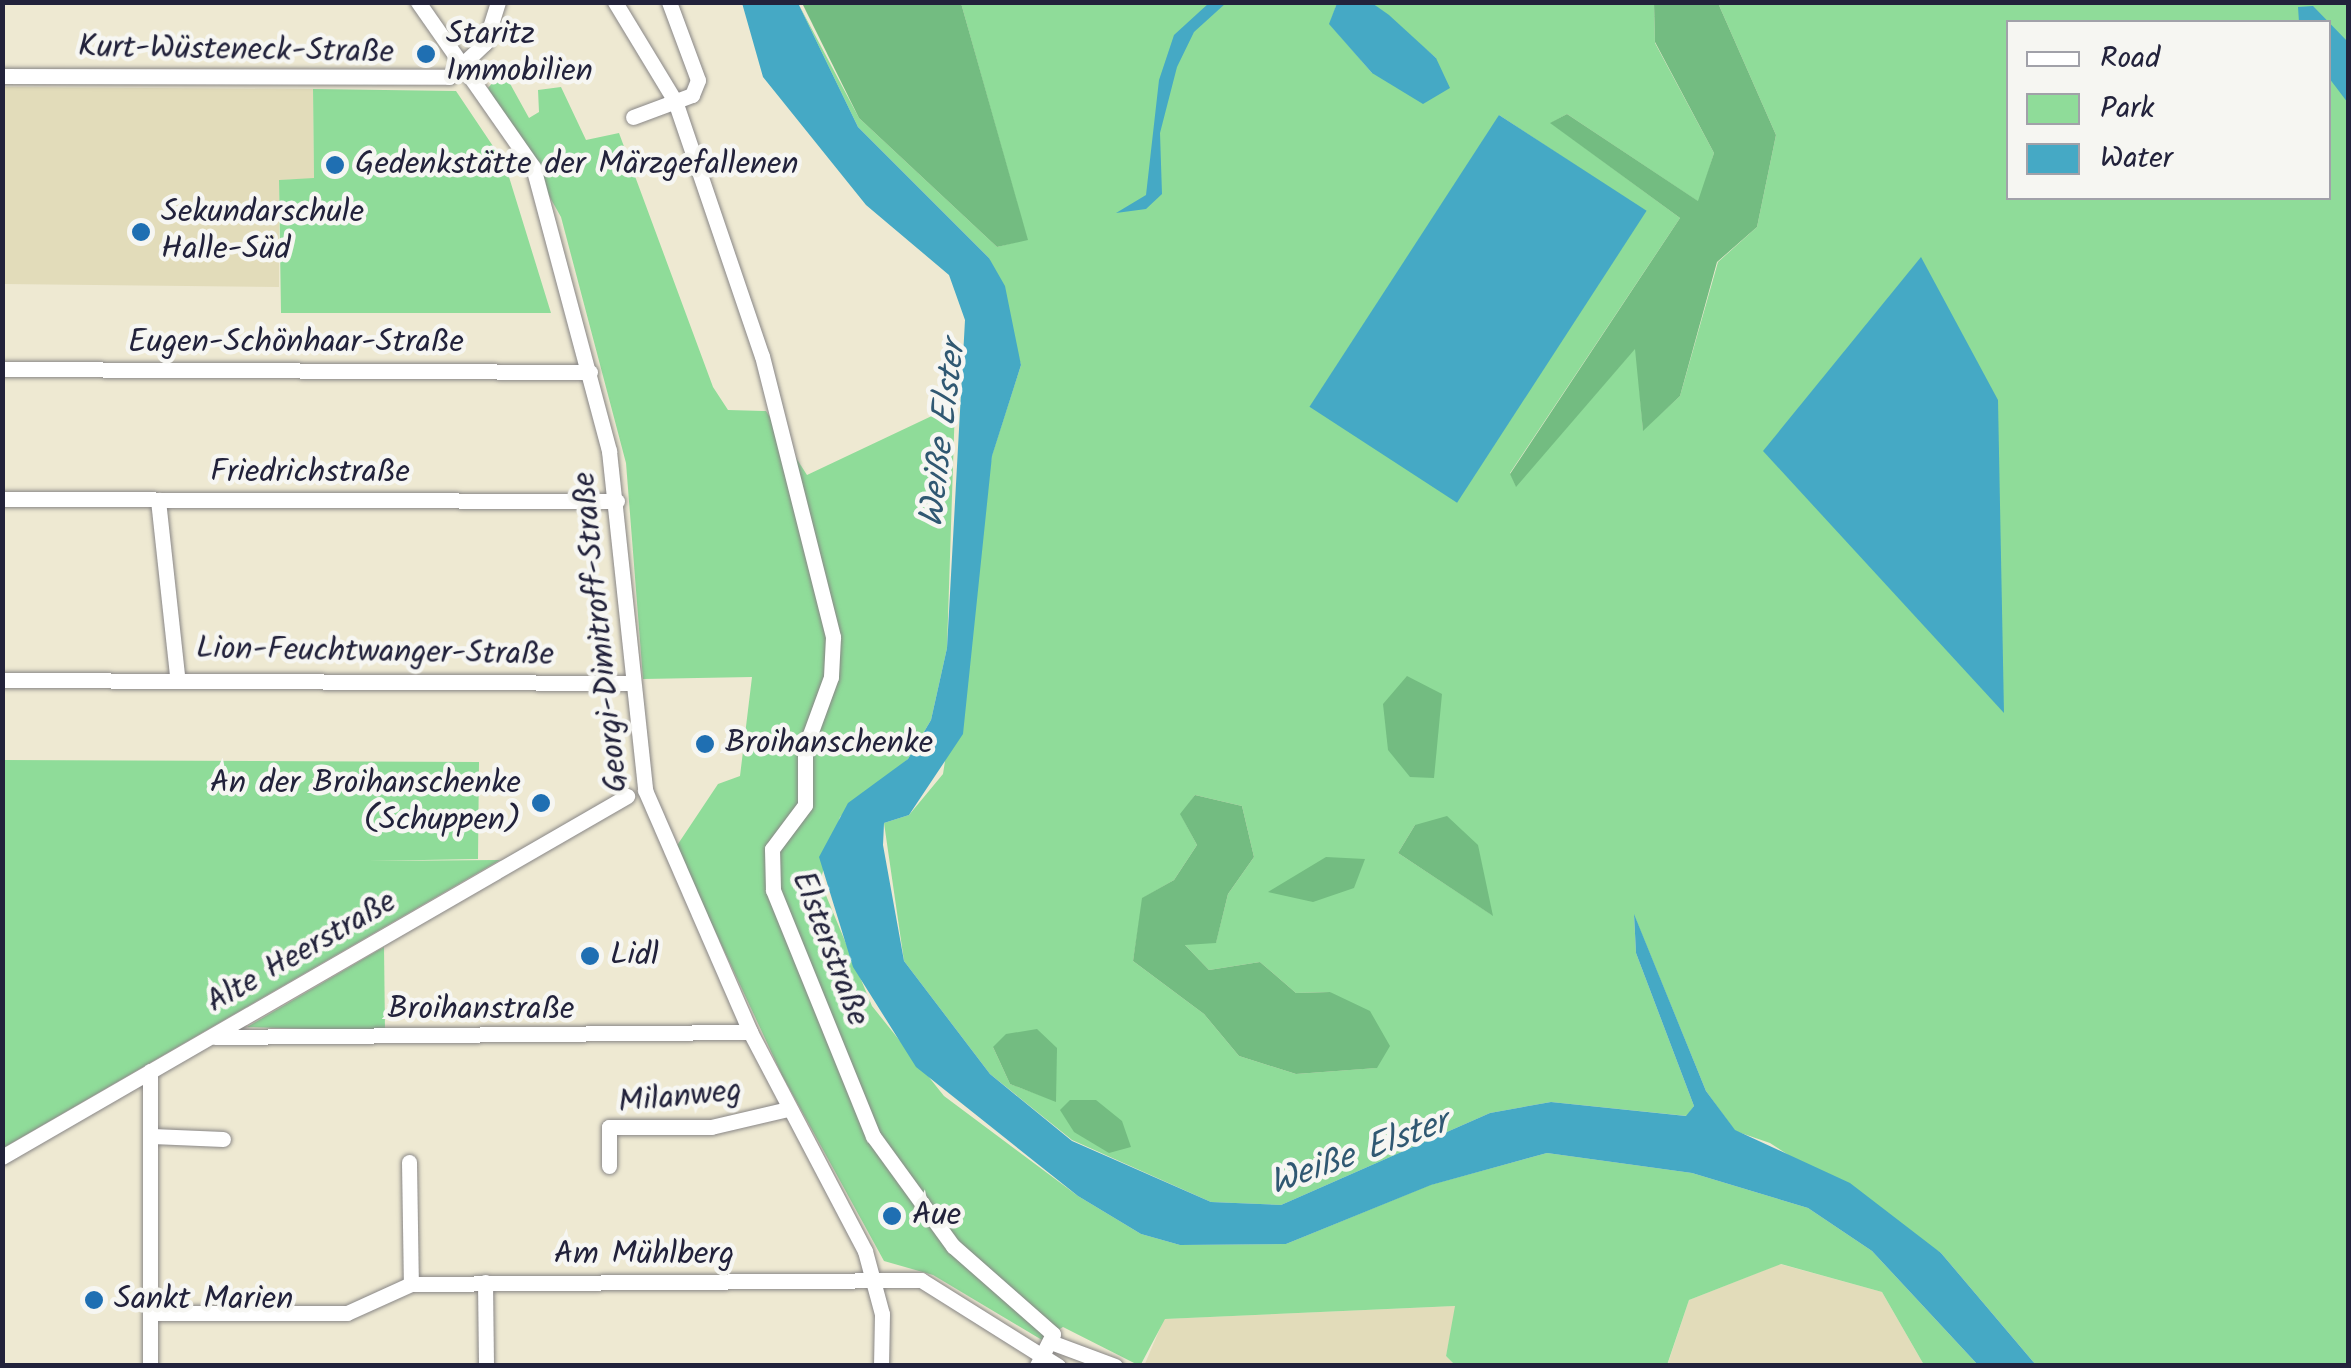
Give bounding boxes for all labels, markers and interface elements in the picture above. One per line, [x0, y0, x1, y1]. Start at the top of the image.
place label: Staritz Immobilien [446, 17, 593, 92]
legend [2006, 20, 2331, 200]
street label: Kurt-Wüsteneck-Straße [78, 29, 394, 73]
text: Road [2100, 35, 2160, 83]
marker: Staritz Immobilien [415, 43, 437, 65]
text: Park [2100, 85, 2154, 133]
text: Water [2100, 135, 2173, 183]
place label: Gedenkstätte der Märzgefallenen [355, 146, 799, 184]
marker: Gedenkstätte der Märzgefallenen [324, 154, 346, 176]
place label: Sekundarschule Halle-Süd [161, 195, 364, 270]
marker: Sekundarschule Halle-Süd [130, 221, 152, 243]
street label: Eugen-Schönhaar-Straße [128, 324, 464, 362]
water label: Weiße Elster [912, 339, 976, 529]
street label: Friedrichstraße [210, 454, 410, 492]
street label: Georgi-Dimitroff-Straße [566, 470, 638, 794]
street label: Lion-Feuchtwanger-Straße [196, 631, 554, 675]
place label: Broihanschenke [725, 725, 933, 763]
marker: Broihanschenke [694, 733, 716, 755]
place label: An der Broihanschenke (Schuppen) [210, 766, 521, 841]
marker: An der Broihanschenke (Schuppen) [530, 792, 552, 814]
street label: Elsterstraße [782, 866, 876, 1032]
street label: Alte Heerstraße [200, 883, 404, 1023]
place label: Lidl [610, 937, 659, 975]
marker: Lidl [579, 945, 601, 967]
street label: Broihanstraße [387, 991, 575, 1029]
street label: Milanweg [616, 1072, 744, 1124]
water label: Weiße Elster [1264, 1102, 1454, 1206]
place label: Aue [912, 1197, 961, 1235]
marker: Aue [881, 1205, 903, 1227]
street label: Am Mühlberg [554, 1236, 734, 1274]
place label: Sankt Marien [114, 1281, 293, 1319]
marker: Sankt Marien [83, 1289, 105, 1311]

